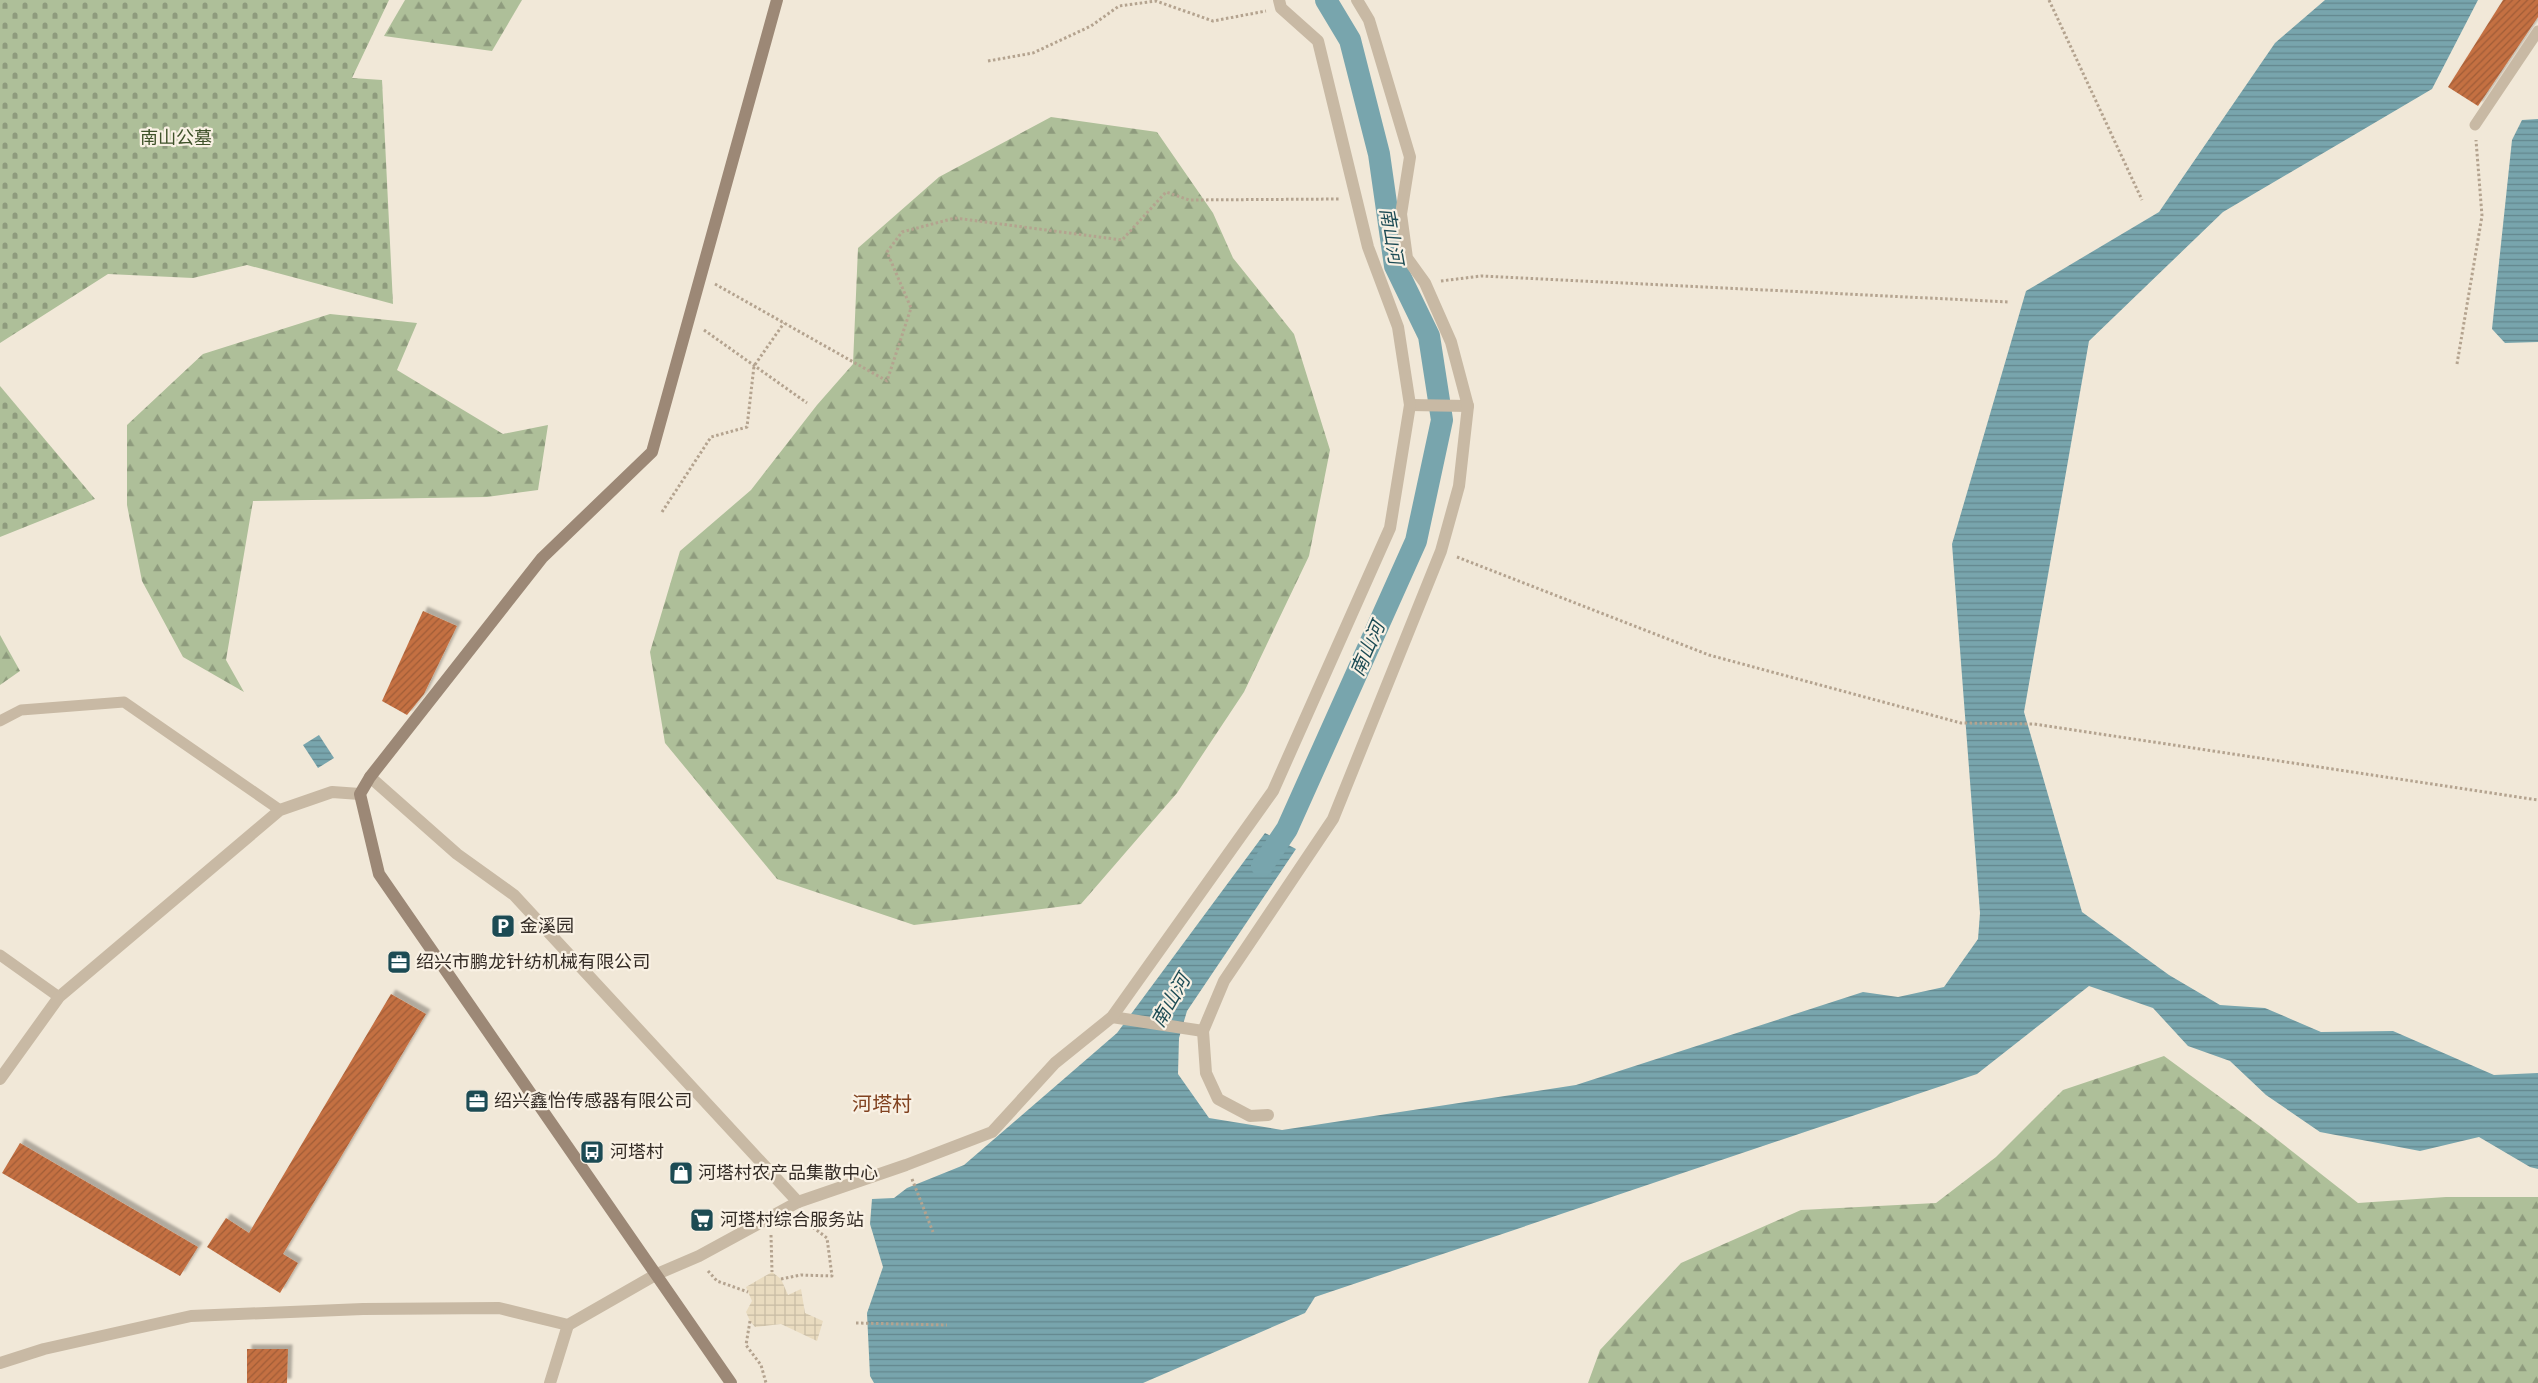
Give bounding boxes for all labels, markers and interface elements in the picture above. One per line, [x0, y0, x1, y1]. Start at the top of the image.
park label: 南山公墓 [140, 127, 212, 149]
water label: 南山河 [1374, 206, 1408, 270]
water label: 南山河 [1345, 614, 1392, 680]
parking icon: 金溪园 [490, 913, 516, 939]
place label: 金溪园 [520, 915, 574, 937]
office icon: 绍兴市鹏龙针纺机械有限公司 [386, 949, 412, 975]
place label: 绍兴市鹏龙针纺机械有限公司 [416, 951, 650, 973]
water label: 南山河 [1146, 967, 1198, 1032]
office icon: 绍兴鑫怡传感器有限公司 [464, 1088, 490, 1114]
place label: 绍兴鑫怡传感器有限公司 [494, 1090, 692, 1112]
district label: 河塔村 [852, 1092, 912, 1117]
bus stop icon: 河塔村 [579, 1139, 605, 1165]
place label: 河塔村 [610, 1141, 664, 1163]
shop icon: 河塔村农产品集散中心 [668, 1160, 694, 1186]
place label: 河塔村农产品集散中心 [698, 1162, 878, 1184]
supermarket icon: 河塔村综合服务站 [689, 1207, 715, 1233]
place label: 河塔村综合服务站 [720, 1209, 864, 1231]

